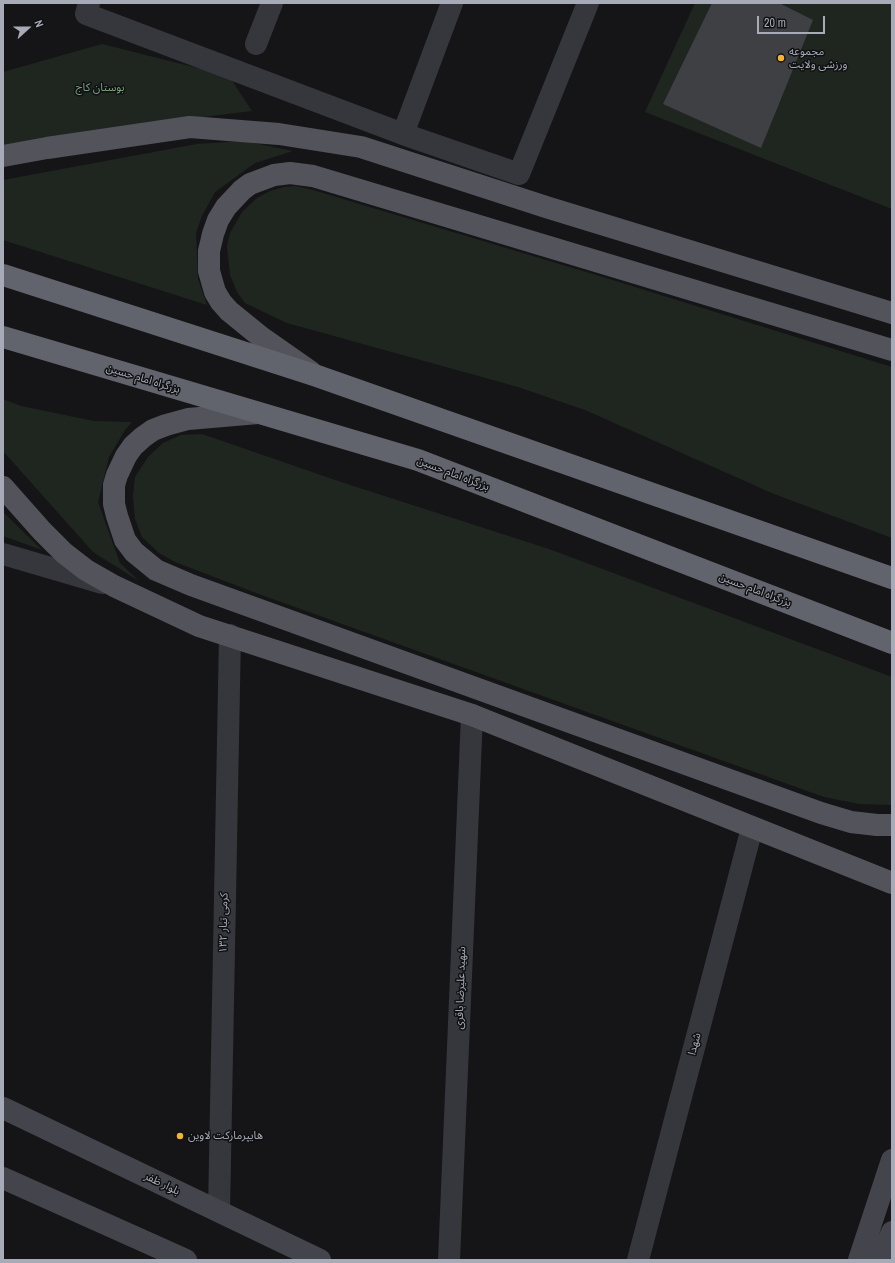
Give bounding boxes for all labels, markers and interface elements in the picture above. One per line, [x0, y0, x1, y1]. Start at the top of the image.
north arrow [8, 8, 48, 48]
scale bar [759, 8, 827, 34]
text: 20 m [764, 15, 786, 31]
text: N [31, 18, 47, 29]
place label: مجموعه ورزشی ولایت [789, 45, 848, 71]
marker: مجموعه ورزشی ولایت [776, 53, 786, 63]
park label: بوستان کاج [76, 81, 124, 95]
street label: بزرگراه امام حسین [104, 362, 182, 396]
street label: بزرگراه امام حسین [415, 454, 491, 494]
street label: بزرگراه امام حسین [717, 570, 793, 610]
street label: کرمی تبار ۱۳۲ [217, 893, 231, 953]
street label: شهید علیرضا باقری [453, 946, 469, 1030]
street label: شهدا [686, 1031, 704, 1057]
place label: هایپرمارکت لاوین [188, 1129, 263, 1143]
marker: هایپرمارکت لاوین [175, 1131, 185, 1141]
street label: بلوار ظفر [142, 1170, 182, 1198]

